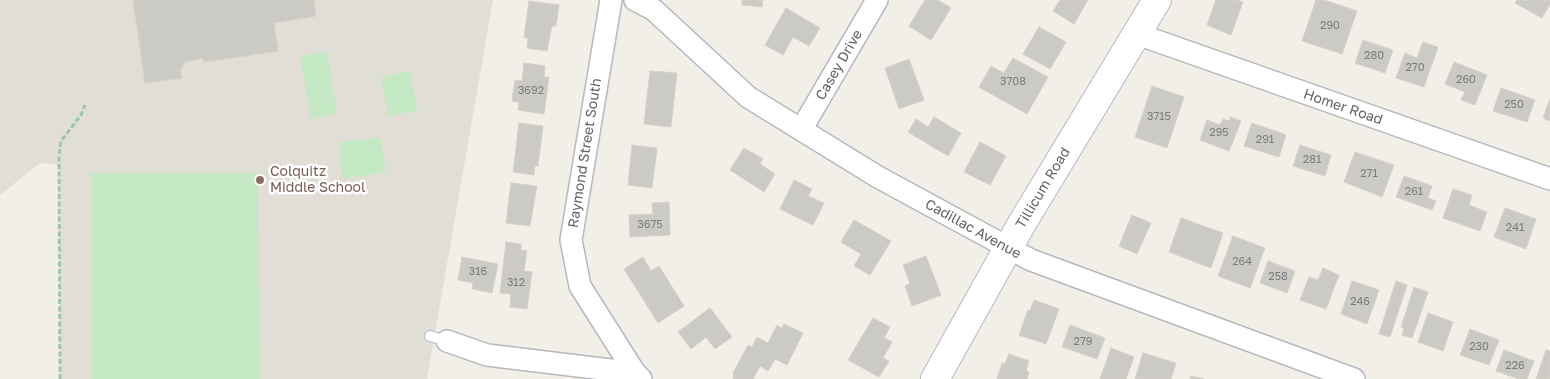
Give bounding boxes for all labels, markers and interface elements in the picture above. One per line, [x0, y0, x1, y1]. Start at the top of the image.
house number: 290 [1320, 19, 1340, 33]
street label: Casey Drive [812, 27, 866, 103]
house number: 280 [1364, 49, 1384, 63]
house number: 270 [1405, 61, 1425, 75]
house number: 260 [1456, 73, 1476, 87]
house number: 3708 [1000, 75, 1026, 89]
street label: Raymond Street South [565, 77, 605, 229]
house number: 3692 [518, 84, 544, 98]
street label: Homer Road [1301, 86, 1385, 128]
house number: 250 [1504, 98, 1524, 112]
house number: 3715 [1147, 110, 1171, 124]
house number: 295 [1209, 126, 1229, 140]
house number: 291 [1256, 133, 1274, 147]
street label: Tillicum Road [1012, 144, 1074, 232]
house number: 281 [1303, 153, 1321, 167]
place label: Colquitz Middle School [270, 164, 365, 196]
house number: 271 [1360, 167, 1378, 181]
marker: Colquitz Middle School [254, 174, 266, 186]
house number: 261 [1405, 185, 1423, 199]
street label: Cadillac Avenue [922, 196, 1024, 262]
house number: 3675 [637, 218, 663, 232]
house number: 241 [1506, 221, 1524, 235]
house number: 264 [1232, 255, 1252, 269]
house number: 316 [469, 265, 487, 279]
house number: 258 [1268, 270, 1288, 284]
house number: 312 [507, 276, 525, 290]
house number: 246 [1350, 295, 1370, 309]
house number: 279 [1074, 335, 1092, 349]
house number: 230 [1469, 340, 1489, 354]
house number: 226 [1505, 359, 1525, 373]

